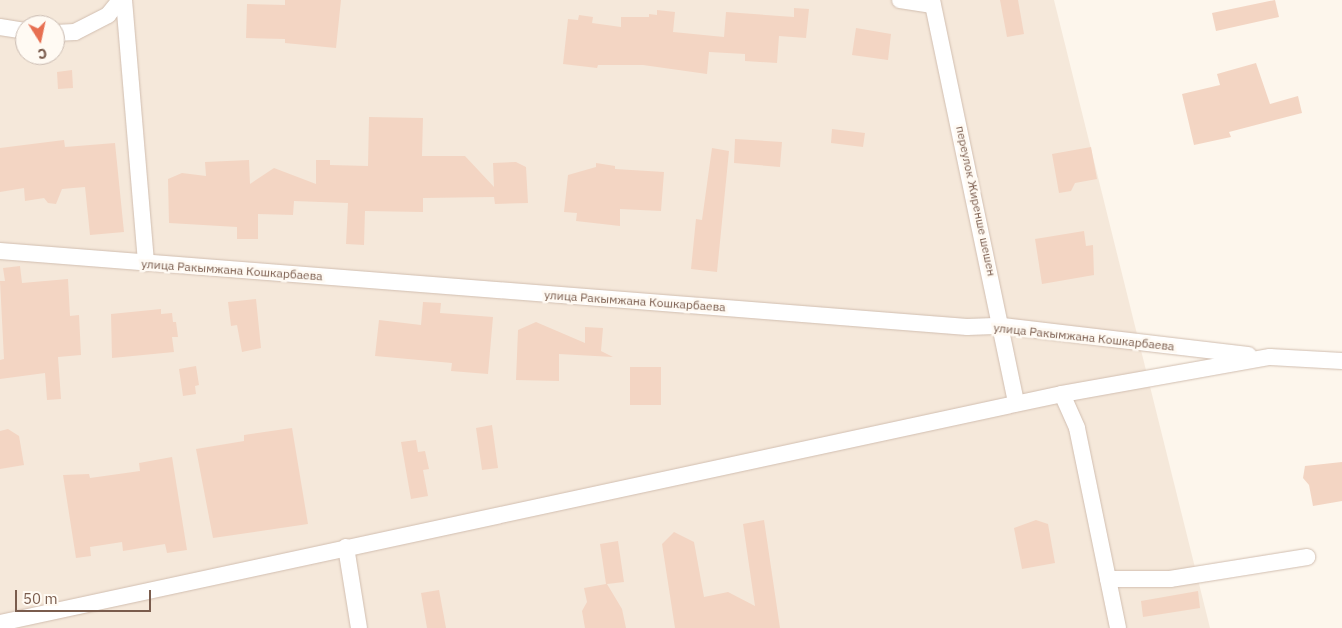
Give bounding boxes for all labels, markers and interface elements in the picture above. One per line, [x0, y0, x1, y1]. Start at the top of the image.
north arrow [15, 15, 65, 65]
text: С [36, 44, 48, 63]
street label: переулок Жиренше шешен [953, 125, 999, 277]
street label: улица Ракымжана Кошкарбаева [141, 256, 323, 284]
street label: улица Ракымжана Кошкарбаева [544, 287, 726, 315]
street label: улица Ракымжана Кошкарбаева [993, 320, 1175, 354]
scale bar [18, 580, 154, 612]
text: 50 m [23, 589, 58, 608]

